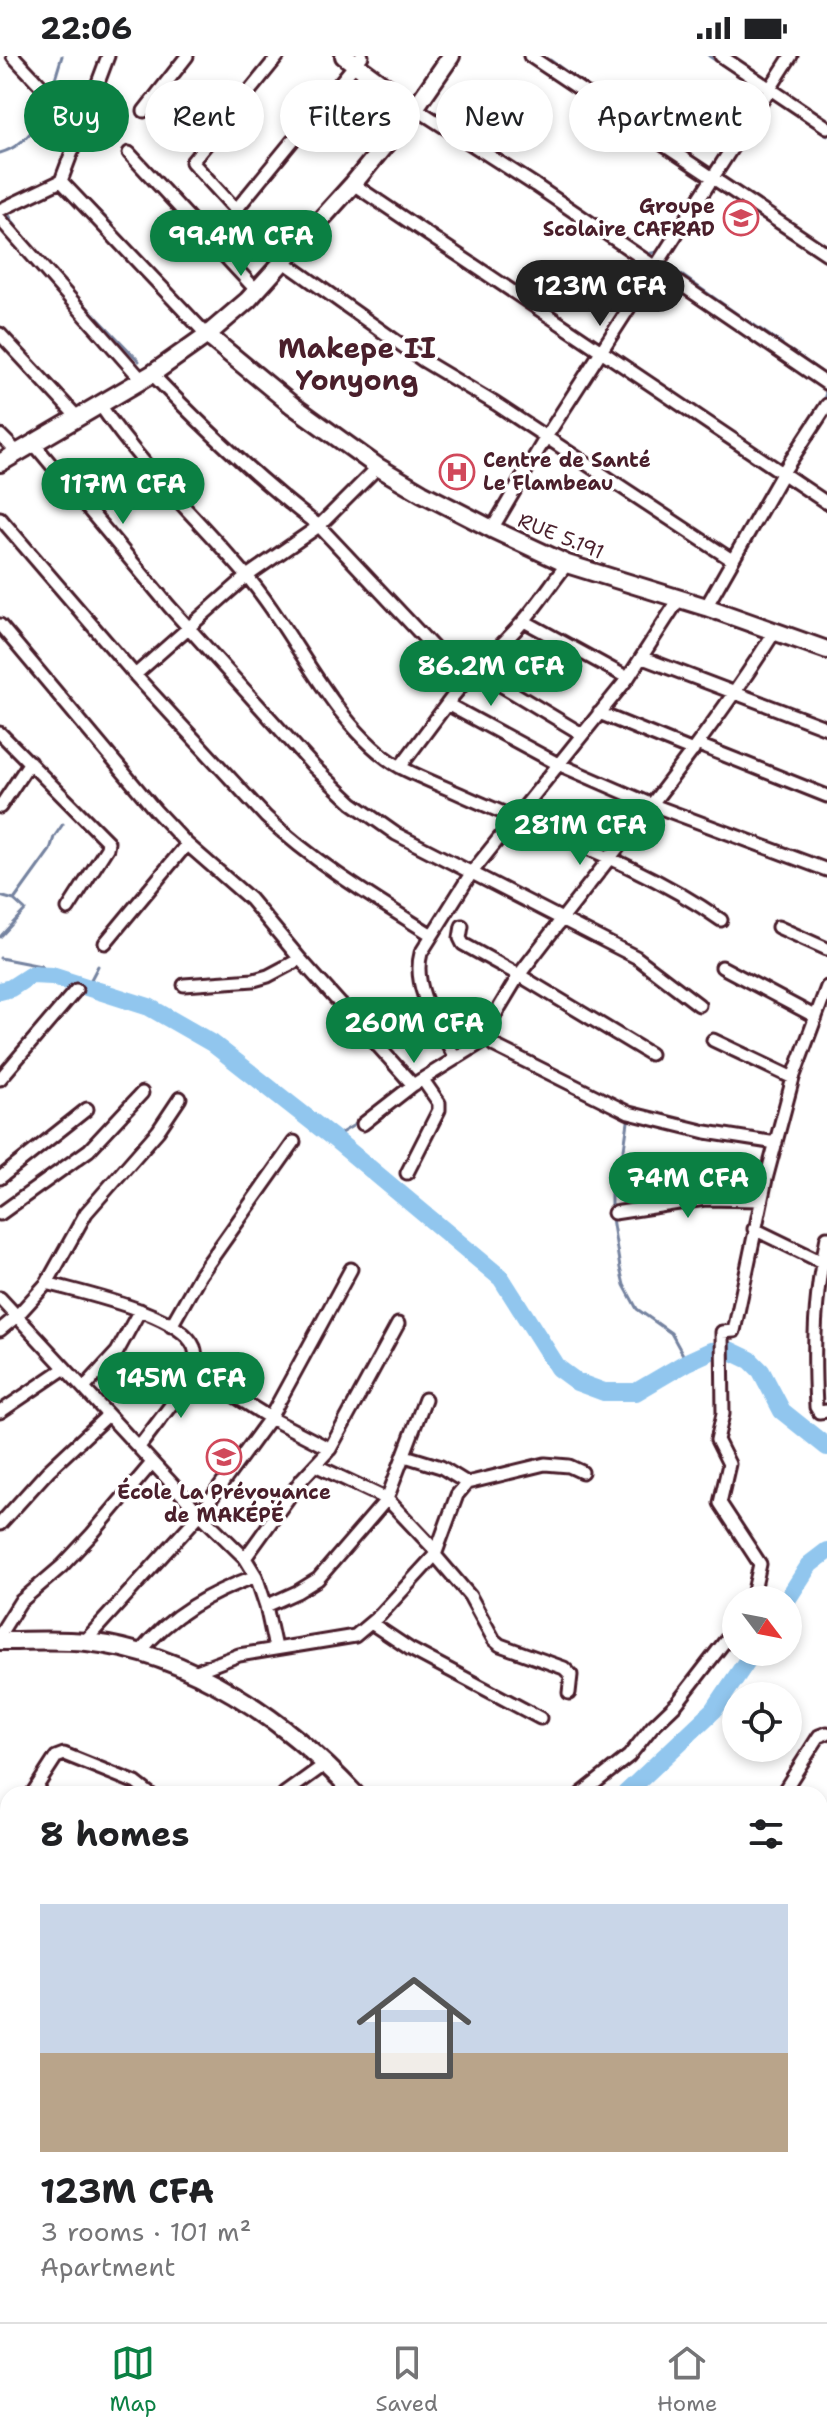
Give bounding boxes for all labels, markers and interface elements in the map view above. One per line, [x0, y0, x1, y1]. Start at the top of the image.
text: 22:06 [40, 8, 132, 49]
chip: Buy [24, 80, 129, 152]
chip: Rent [145, 80, 264, 152]
chip: Filters [280, 80, 420, 152]
chip: New [436, 80, 553, 152]
chip: Apartment [569, 80, 771, 152]
place label: Groupe Scolaire CAFRAD [543, 193, 715, 242]
school or university icon: Groupe Scolaire CAFRAD [722, 199, 760, 237]
pin: 99.4M CFA [149, 210, 333, 278]
text: 99.4M CFA [168, 218, 314, 253]
pin: 123M CFA [517, 260, 683, 328]
text: 123M CFA [533, 268, 667, 303]
district label: Makepe II Yonyong [278, 329, 436, 399]
place label: Centre de Santé Le Flambeau [483, 447, 651, 496]
hospital icon: Centre de Santé Le Flambeau [438, 453, 476, 491]
pin: 117M CFA [40, 458, 206, 526]
text: 117M CFA [60, 466, 186, 501]
street label: RUE 5.191 [514, 507, 608, 565]
pin: 86.2M CFA [399, 640, 583, 708]
text: 86.2M CFA [417, 648, 565, 683]
pin: 281M CFA [497, 799, 663, 867]
text: 281M CFA [513, 807, 647, 842]
pin: 260M CFA [331, 997, 497, 1065]
text: 260M CFA [344, 1005, 484, 1040]
pin: 74M CFA [614, 1152, 762, 1220]
text: 74M CFA [627, 1160, 749, 1195]
pin: 145M CFA [98, 1352, 264, 1420]
text: 145M CFA [115, 1360, 247, 1395]
school or university icon: École La Prévoyance de MAKÉPÉ [205, 1438, 243, 1476]
place label: École La Prévoyance de MAKÉPÉ [117, 1477, 331, 1528]
north arrow [722, 1586, 802, 1666]
map controls [722, 1586, 802, 1762]
button: locate [722, 1682, 802, 1762]
text: 8 homes [40, 1811, 189, 1857]
icon: filters [744, 1812, 788, 1856]
icon: home [342, 1956, 486, 2100]
text: 123M CFA [40, 2168, 214, 2214]
text: 3 rooms · 101 m² [40, 2214, 251, 2249]
text: Apartment [40, 2249, 176, 2284]
tab: Map [109, 2341, 157, 2418]
tab: Saved [376, 2341, 438, 2418]
tab: Home [657, 2341, 718, 2418]

